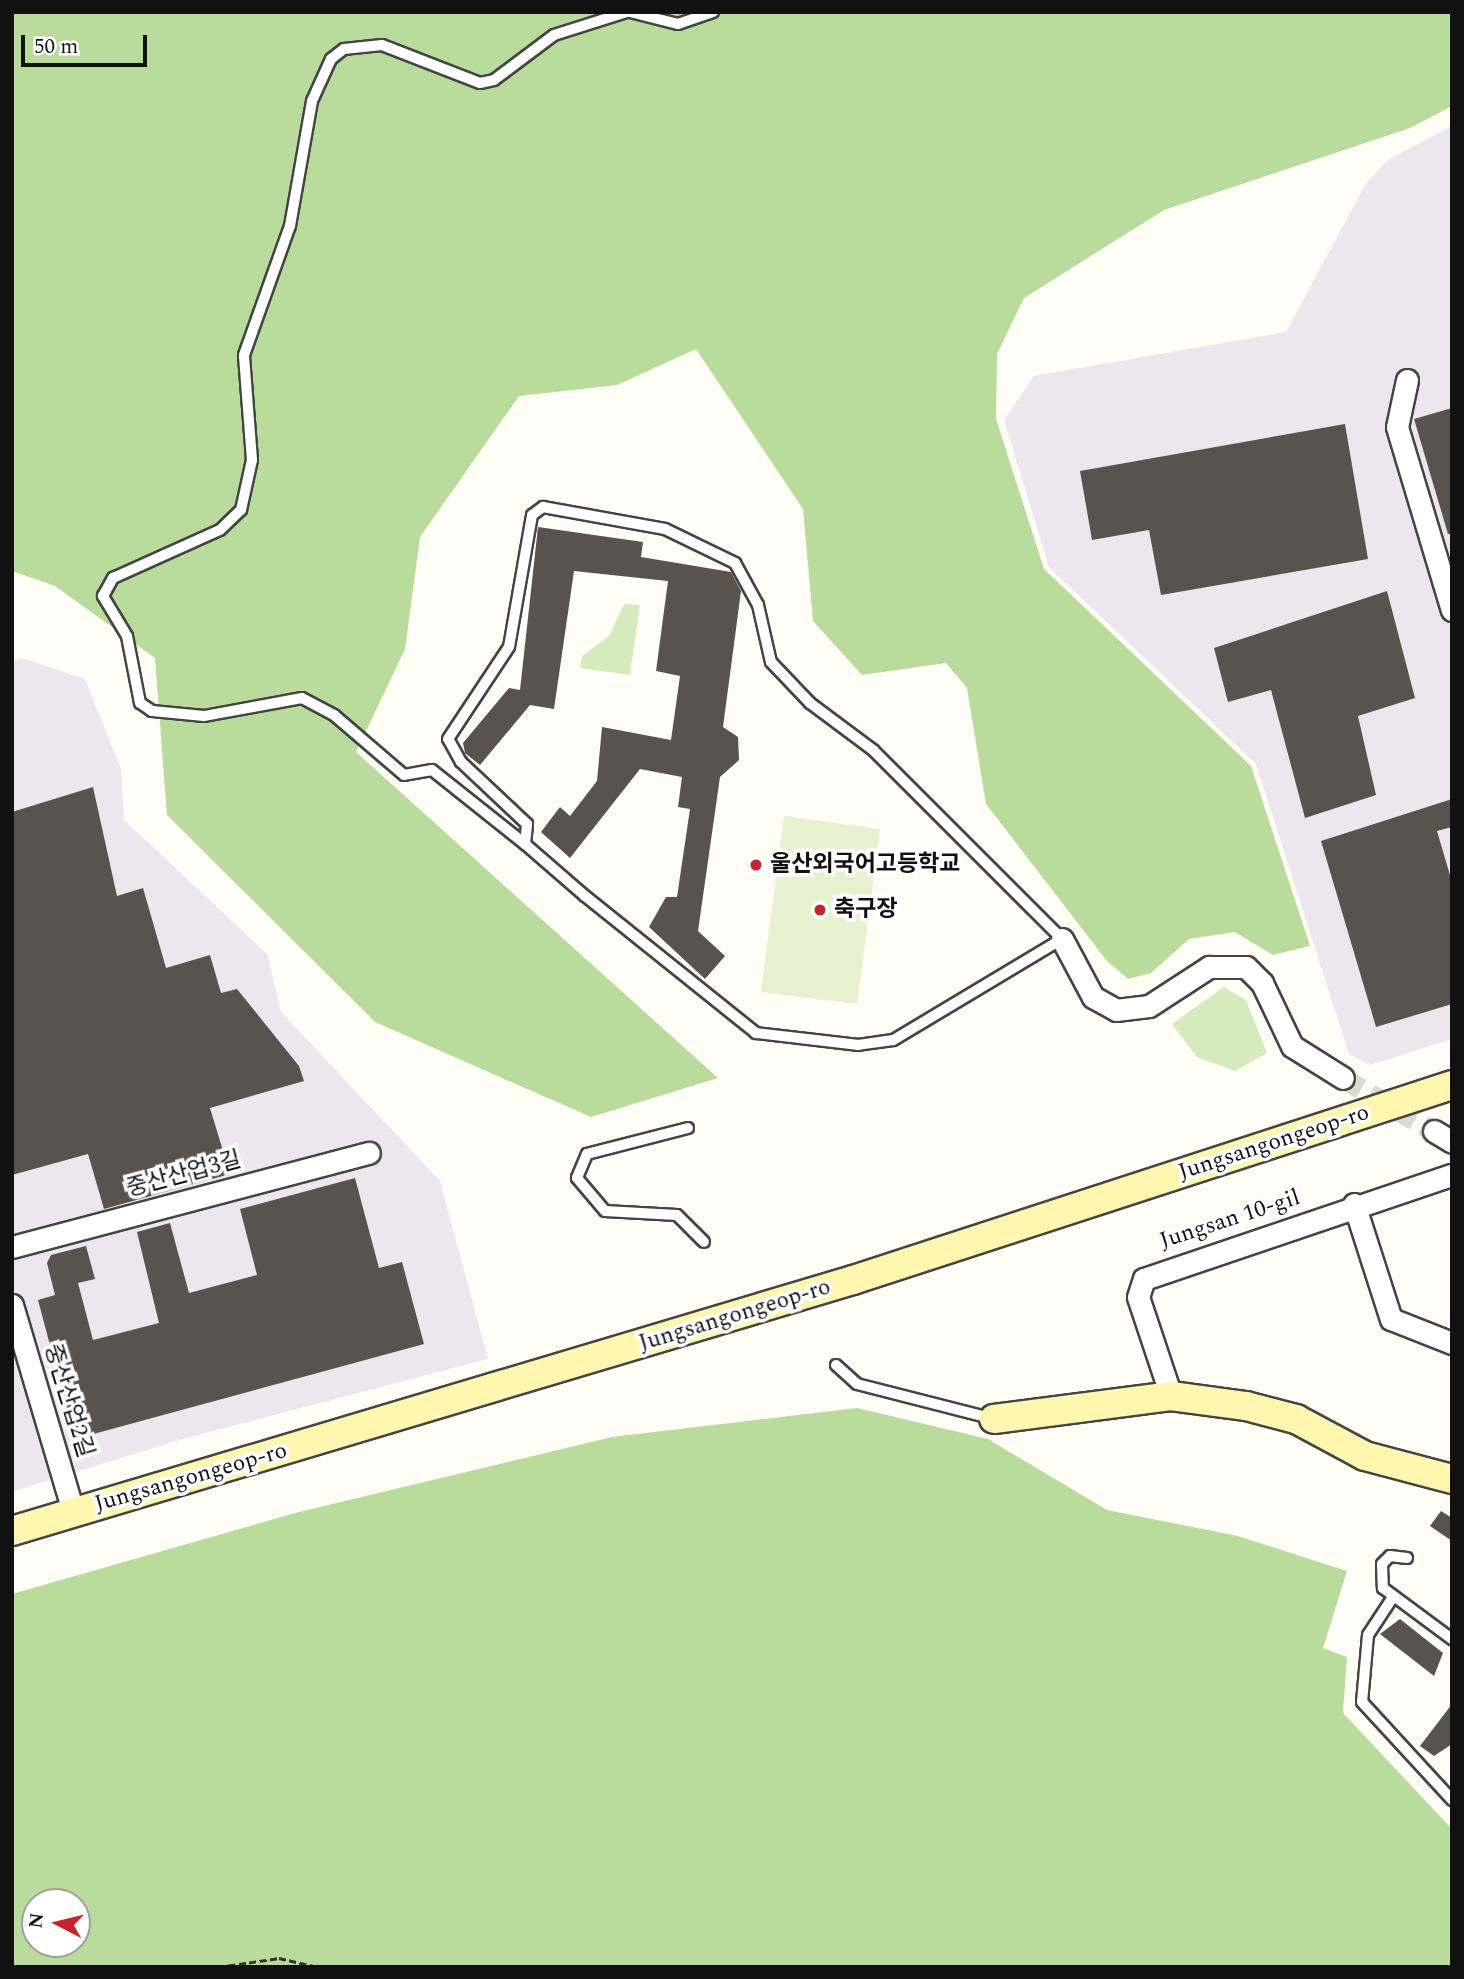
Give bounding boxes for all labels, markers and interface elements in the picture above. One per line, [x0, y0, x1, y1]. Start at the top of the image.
scale bar [24, 21, 150, 65]
text: 50 m [34, 31, 78, 63]
place label: 울산외국어고등학교 [770, 851, 960, 879]
marker: 울산외국어고등학교 [748, 857, 764, 873]
place label: 축구장 [834, 896, 897, 924]
marker: 축구장 [812, 902, 828, 918]
street label: Jungsangongeop-ro [1175, 1099, 1373, 1187]
street label: 중산산업3길 [124, 1146, 244, 1204]
street label: Jungsan 10-gil [1156, 1184, 1304, 1256]
street label: Jungsangongeop-ro [636, 1274, 834, 1358]
street label: 중산산업2길 [38, 1341, 98, 1461]
street label: Jungsangongeop-ro [92, 1437, 290, 1519]
north arrow [21, 1888, 91, 1958]
text: N [21, 1911, 52, 1930]

